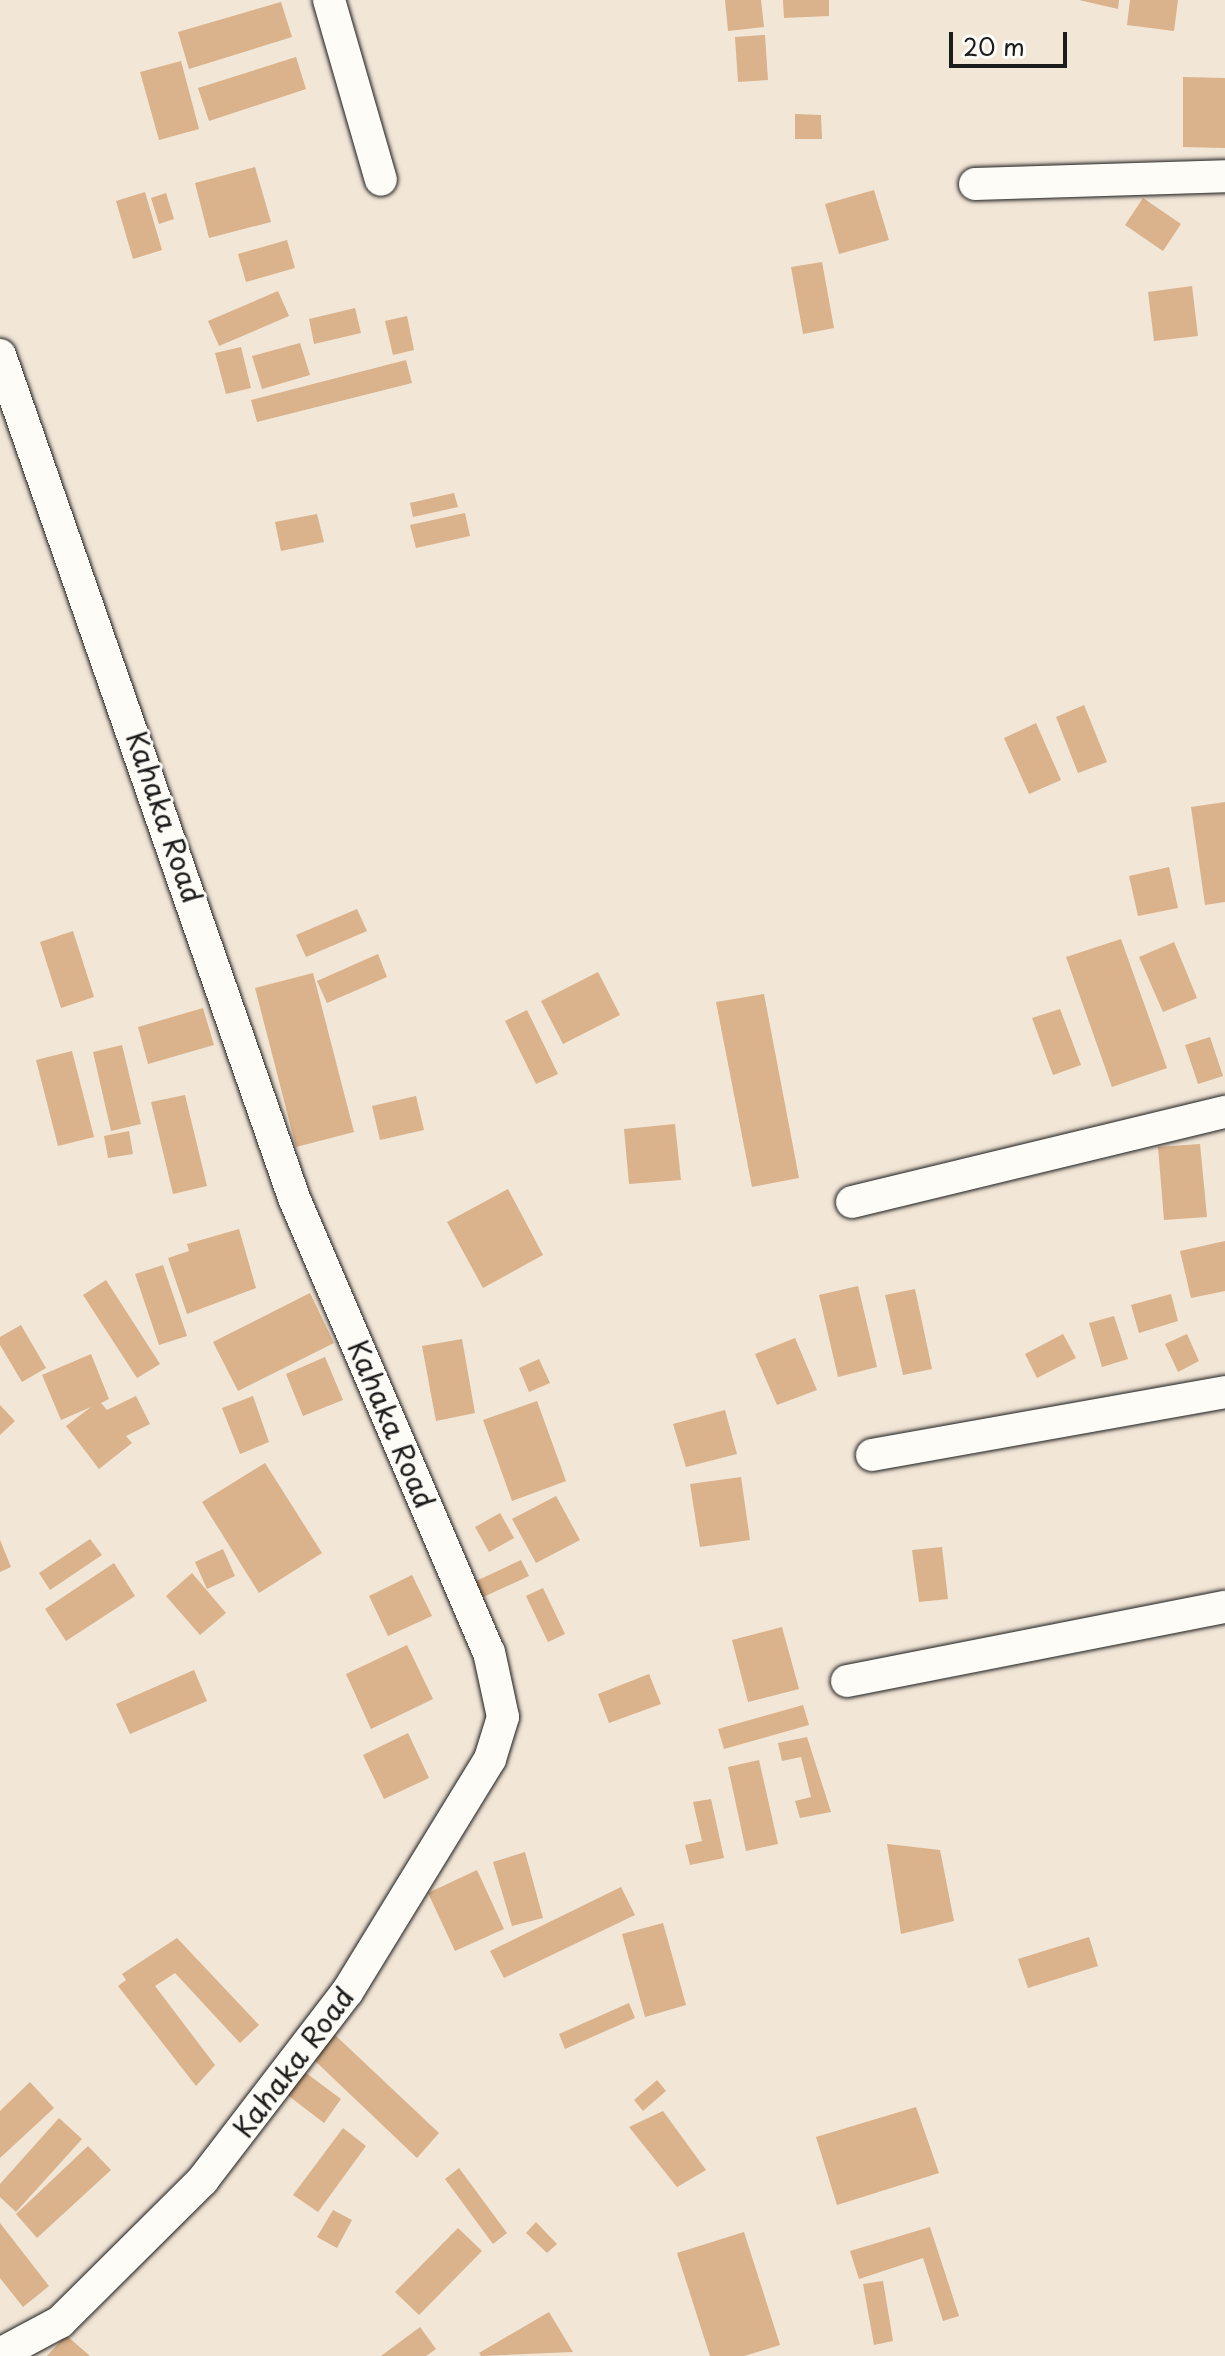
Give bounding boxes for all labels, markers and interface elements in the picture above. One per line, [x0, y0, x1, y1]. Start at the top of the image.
scale bar [953, 16, 1071, 66]
text: 20 m [963, 28, 1025, 64]
street label: Kahaka Road [120, 726, 210, 908]
street label: Kahaka Road [341, 1334, 443, 1514]
street label: Kahaka Road [225, 1980, 361, 2144]

